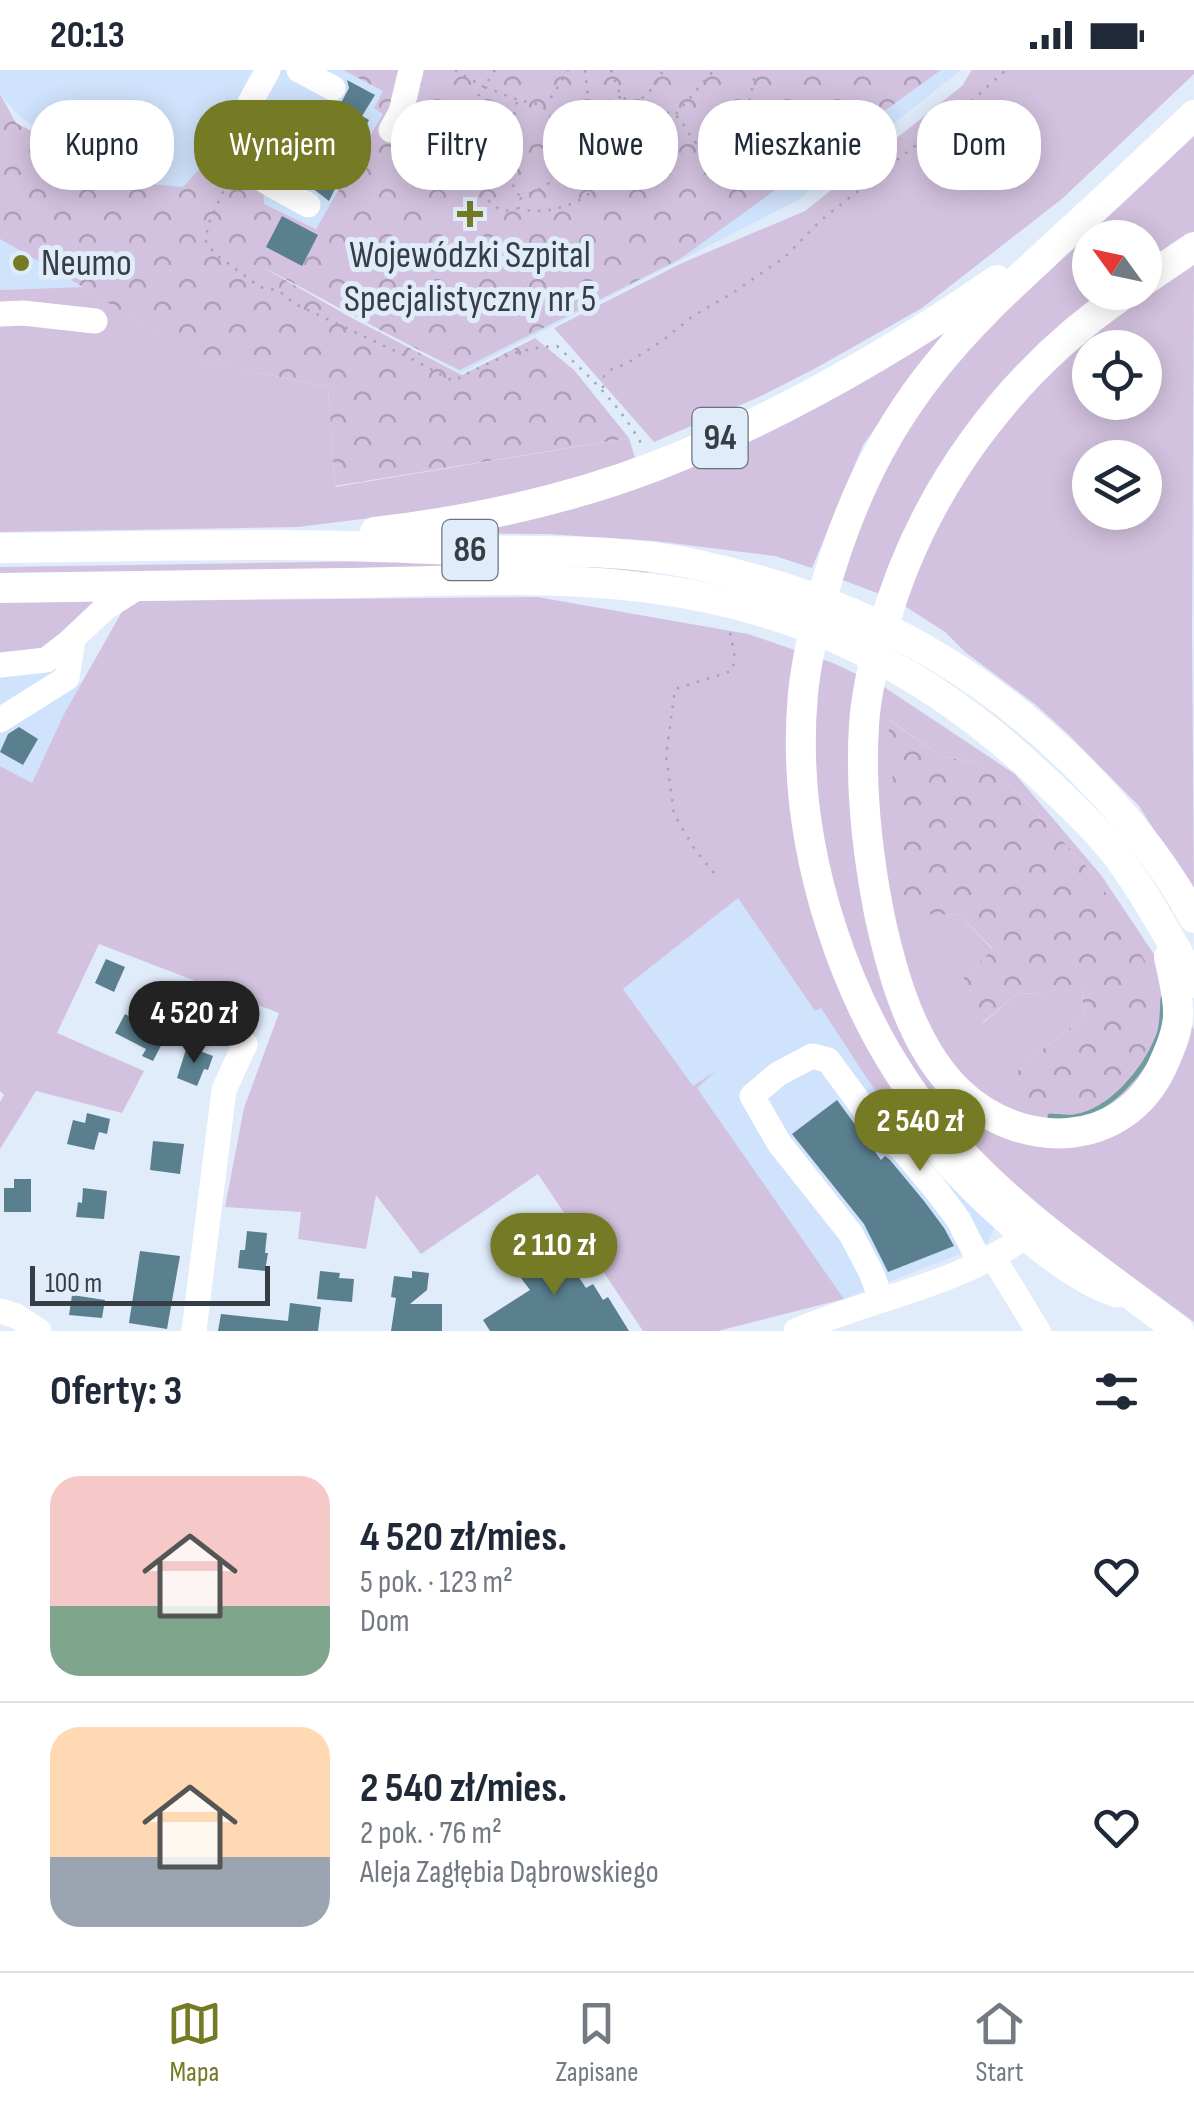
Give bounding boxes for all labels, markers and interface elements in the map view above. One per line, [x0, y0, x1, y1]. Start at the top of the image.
text: 20:13 [50, 13, 125, 58]
chip: Kupno [30, 100, 174, 190]
chip: Wynajem [194, 100, 371, 190]
chip: Filtry [391, 100, 523, 190]
chip: Nowe [543, 100, 678, 190]
chip: Mieszkanie [698, 100, 897, 190]
chip: Dom [917, 100, 1041, 190]
marker: Wojewódzki Szpital Specjalistyczny nr 5 [457, 201, 483, 227]
north arrow [1072, 220, 1162, 310]
map controls [1072, 220, 1162, 530]
place label: Wojewódzki Szpital Specjalistyczny nr 5 [344, 233, 596, 322]
place label: Neumo [41, 241, 132, 286]
marker: Neumo [10, 252, 32, 274]
button: locate [1072, 330, 1162, 420]
road number: 94 [692, 408, 748, 468]
button: layers [1072, 440, 1162, 530]
road number: 86 [442, 520, 498, 580]
pin: 4 520 zł [91, 981, 297, 1066]
text: 4 520 zł [150, 994, 238, 1033]
pin: 2 540 zł [817, 1089, 1023, 1174]
text: 2 540 zł [876, 1102, 964, 1141]
pin: 2 110 zł [451, 1213, 657, 1298]
text: 2 110 zł [512, 1226, 596, 1265]
scale bar [30, 1261, 270, 1306]
text: 100 m [45, 1267, 102, 1300]
icon: filters [1089, 1364, 1144, 1419]
text: Oferty: 3 [50, 1366, 182, 1417]
text: 4 520 zł/mies. [360, 1512, 567, 1563]
icon: home [130, 1516, 250, 1636]
icon: heart [1089, 1549, 1144, 1604]
text: 5 pok. · 123 m² [360, 1563, 513, 1602]
text: Dom [360, 1602, 410, 1641]
text: 2 540 zł/mies. [360, 1763, 567, 1814]
icon: home [130, 1767, 250, 1887]
icon: heart [1089, 1800, 1144, 1855]
text: 2 pok. · 76 m² [360, 1814, 502, 1853]
text: Aleja Zagłębia Dąbrowskiego [360, 1853, 659, 1892]
tab: Mapa [167, 1996, 222, 2089]
tab: Zapisane [556, 1996, 638, 2089]
tab: Start [972, 1996, 1027, 2089]

